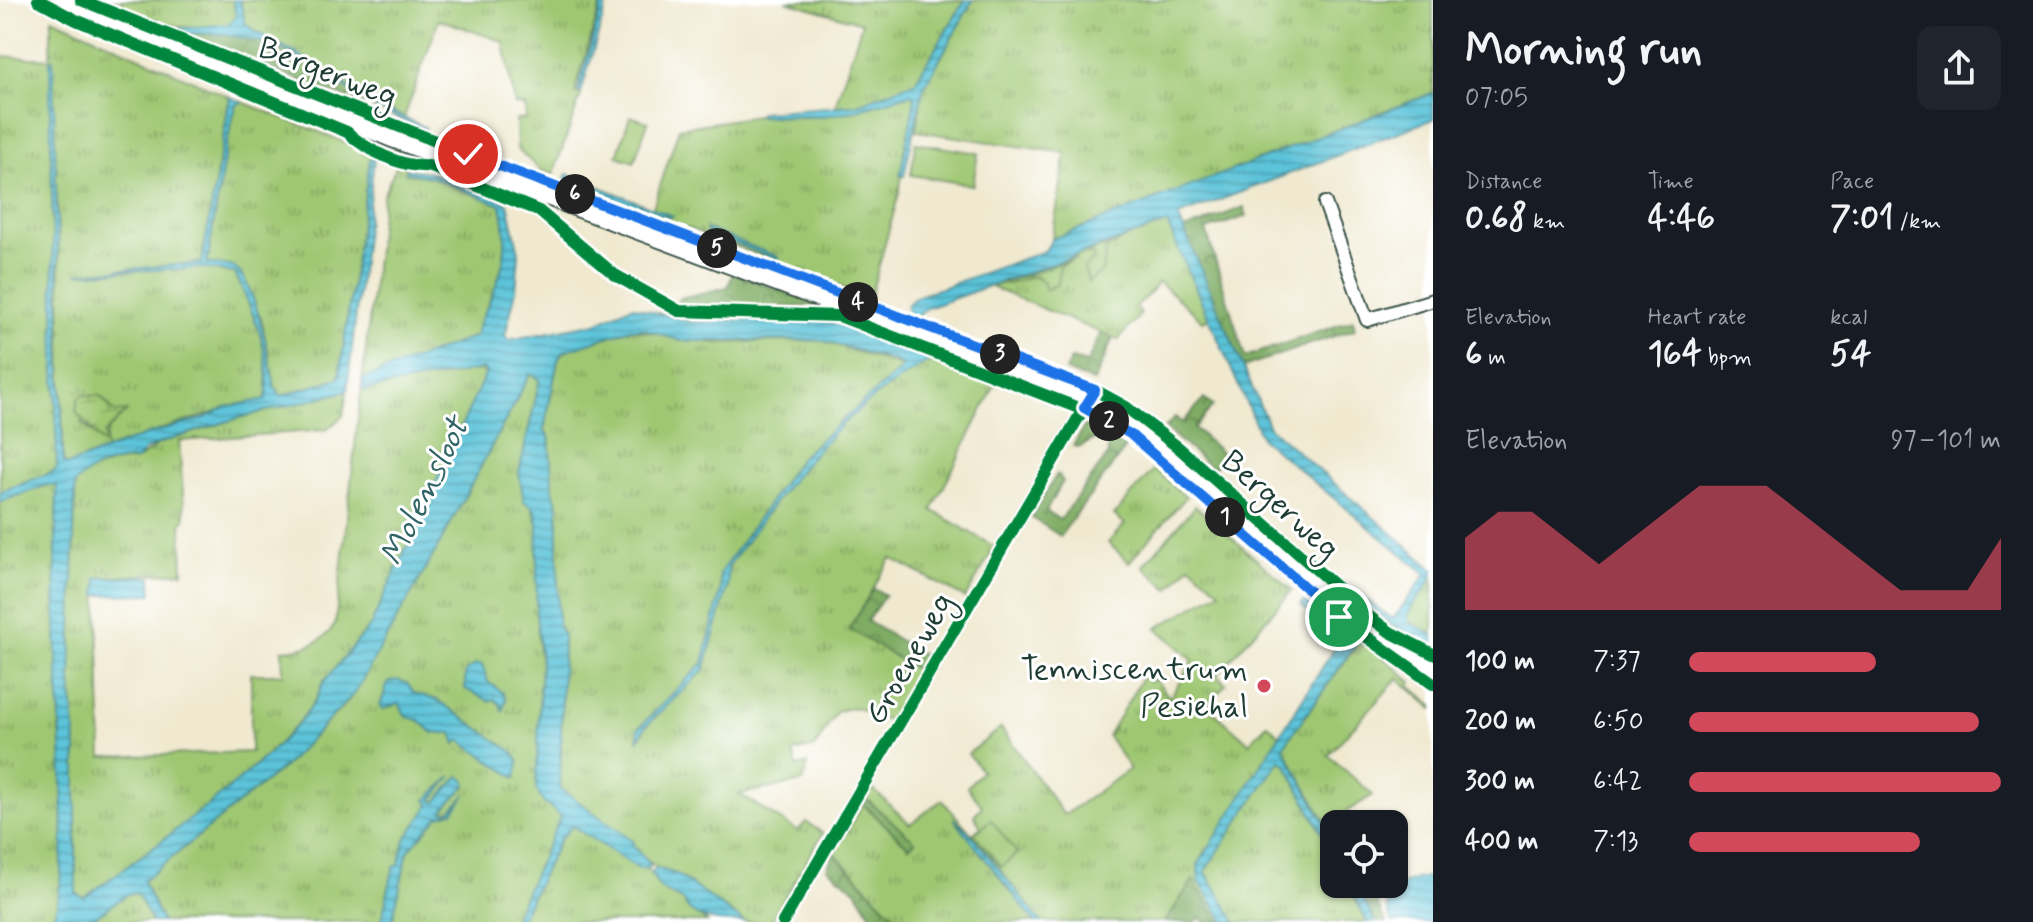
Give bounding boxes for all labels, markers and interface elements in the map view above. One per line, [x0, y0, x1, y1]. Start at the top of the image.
text: Morning run [1465, 22, 1702, 80]
button: share [1917, 26, 2001, 110]
street label: Bergerweg [251, 27, 403, 120]
text: 07:05 [1465, 81, 1528, 115]
pin [434, 120, 502, 188]
icon: check [446, 132, 490, 176]
text: Distance [1465, 168, 1542, 196]
text: Time [1648, 168, 1694, 196]
text: Pace [1830, 168, 1874, 196]
pin: 6 [555, 174, 595, 214]
text: 6 [569, 180, 581, 208]
text: 0.68 [1465, 196, 1527, 241]
text: 4:46 [1648, 196, 1715, 241]
text: 7:01 [1830, 196, 1894, 241]
text: km [1527, 208, 1565, 236]
text: /km [1894, 208, 1941, 236]
pin: 5 [697, 228, 737, 268]
text: 5 [710, 234, 724, 262]
pin: 4 [838, 282, 878, 322]
text: 4 [852, 288, 864, 316]
text: Elevation [1465, 304, 1552, 332]
text: Heart rate [1648, 304, 1746, 332]
text: kcal [1830, 304, 1867, 332]
text: 6 [1465, 332, 1482, 377]
text: 164 [1648, 332, 1702, 377]
text: 54 [1830, 332, 1871, 377]
pin: 3 [980, 334, 1020, 374]
text: 3 [995, 340, 1005, 368]
text: m [1482, 344, 1506, 372]
text: bpm [1702, 344, 1752, 372]
pin: 2 [1089, 401, 1129, 441]
water label: Molensloot [370, 407, 482, 574]
text: 2 [1104, 407, 1114, 435]
text: Elevation [1465, 424, 1567, 458]
text: 97–101 m [1891, 424, 2001, 458]
street label: Bergerweg [1210, 441, 1348, 571]
pin: 1 [1205, 497, 1245, 537]
text: 1 [1220, 503, 1230, 531]
pin [1305, 583, 1373, 651]
street label: Groeneweg [855, 586, 966, 733]
icon: arrive [1317, 595, 1361, 639]
text: 100 m [1465, 645, 1535, 679]
text: 7:37 [1593, 645, 1641, 679]
place label: Tenniscentrum Pesiehal [1020, 649, 1248, 728]
marker: Tenniscentrum Pesiehal [1255, 677, 1273, 695]
text: 200 m [1465, 705, 1536, 739]
text: 6:50 [1593, 705, 1644, 739]
text: 300 m [1465, 765, 1535, 799]
text: 6:42 [1593, 765, 1642, 799]
map controls [1320, 810, 1408, 898]
button: locate [1320, 810, 1408, 898]
text: 400 m [1465, 825, 1538, 859]
text: 7:13 [1593, 825, 1638, 859]

